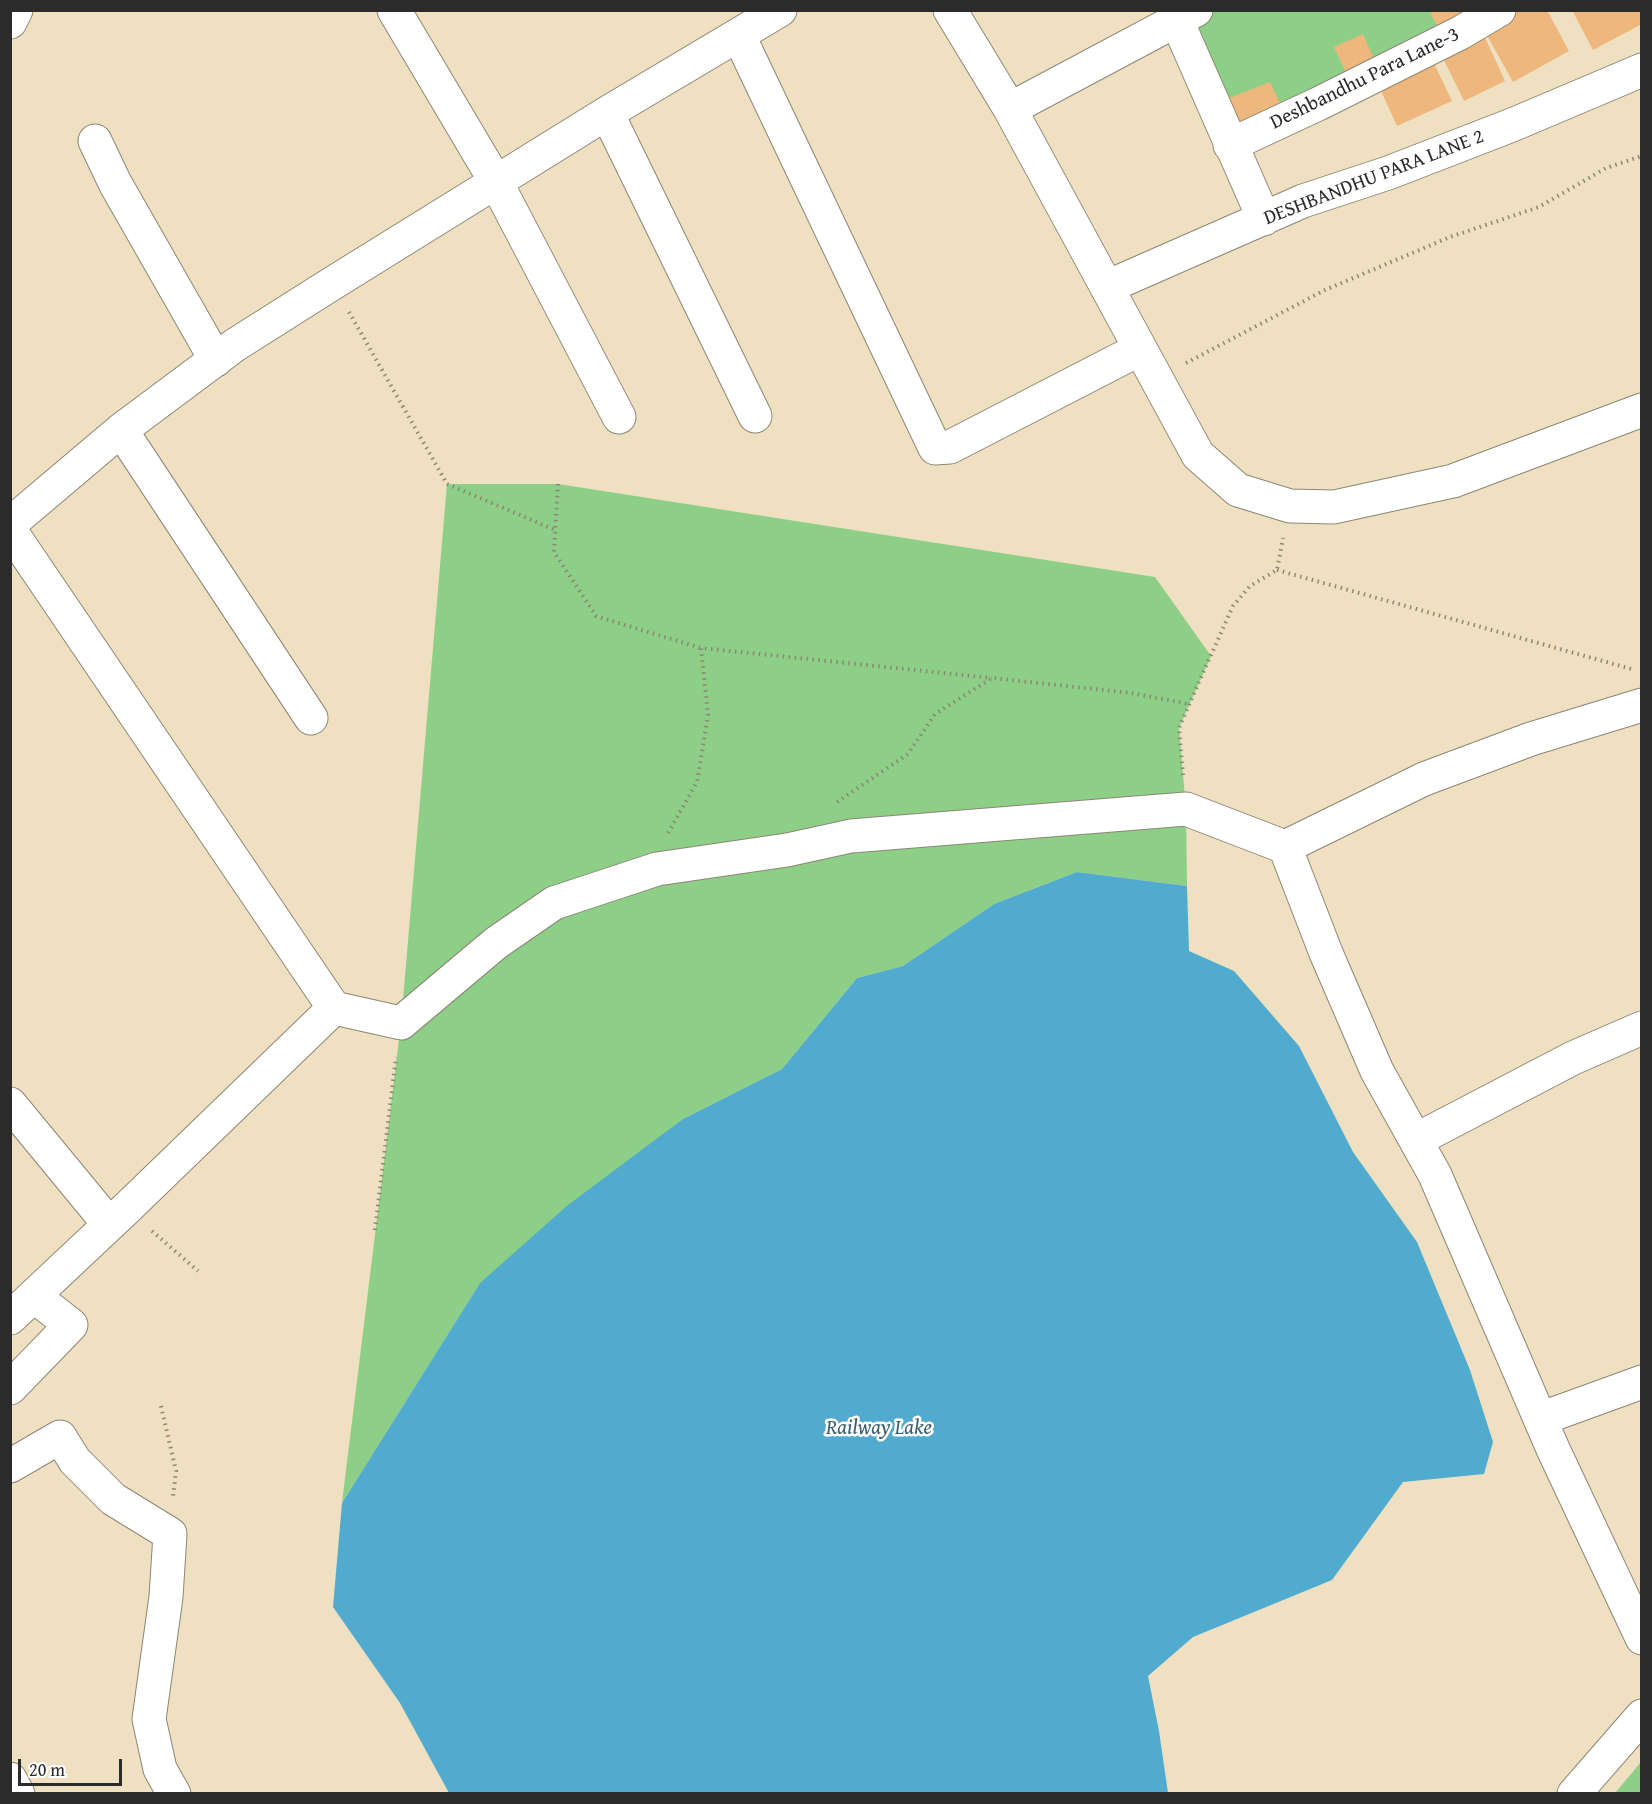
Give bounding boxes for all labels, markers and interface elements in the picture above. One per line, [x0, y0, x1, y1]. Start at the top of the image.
street label: Deshbandhu Para Lane-3 [1267, 23, 1463, 135]
street label: DESHBANDHU PARA LANE 2 [1261, 125, 1487, 231]
water label: Railway Lake [826, 1416, 932, 1442]
scale bar [21, 1747, 124, 1785]
text: 20 m [29, 1756, 65, 1783]

